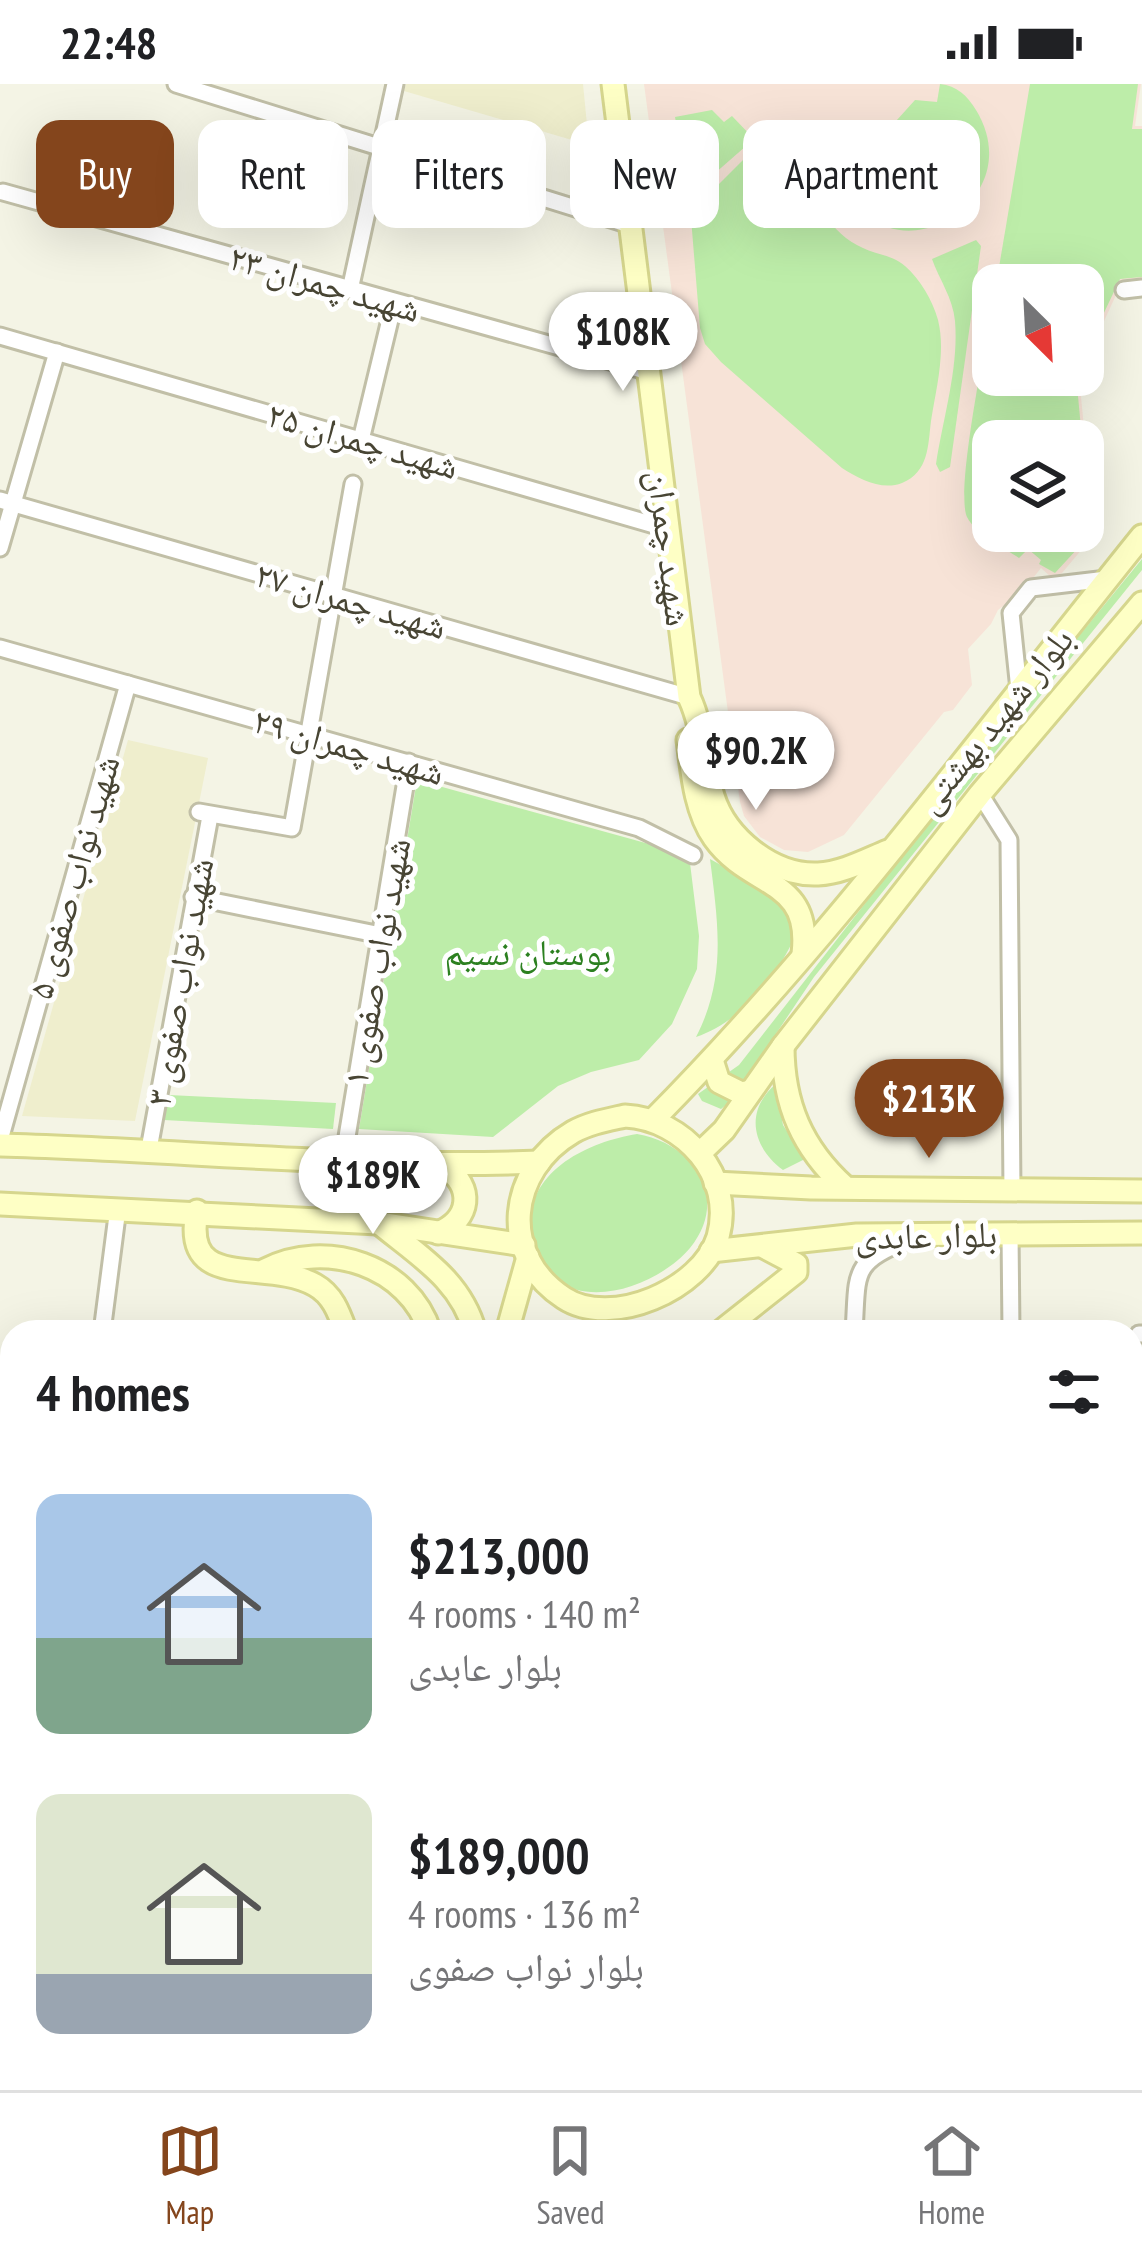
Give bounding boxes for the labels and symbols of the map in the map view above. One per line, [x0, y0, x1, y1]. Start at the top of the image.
street label: شهید چمران ۲۳ [224, 233, 426, 332]
north arrow [972, 264, 1104, 396]
pin: $108K [539, 292, 707, 394]
street label: شهید چمران ۲۵ [262, 390, 464, 489]
street label: شهید چمران [638, 467, 703, 629]
street label: شهید چمران ۲۷ [250, 550, 452, 649]
street label: بلوار شهید بهشتی [904, 617, 1083, 822]
street label: شهید چمران ۲۹ [248, 696, 450, 795]
pin: $90.2K [658, 711, 854, 813]
street label: شهید نواب صفوی ۵ [15, 750, 130, 1004]
street label: شهید نواب صفوی ۱ [331, 834, 420, 1090]
street label: شهید نواب صفوی ۳ [134, 854, 223, 1110]
park label: بوستان نسیم [445, 928, 611, 976]
pin: $213K [845, 1059, 1013, 1161]
pin: $189K [289, 1135, 457, 1237]
street label: بلوار عابدی [855, 1210, 997, 1259]

